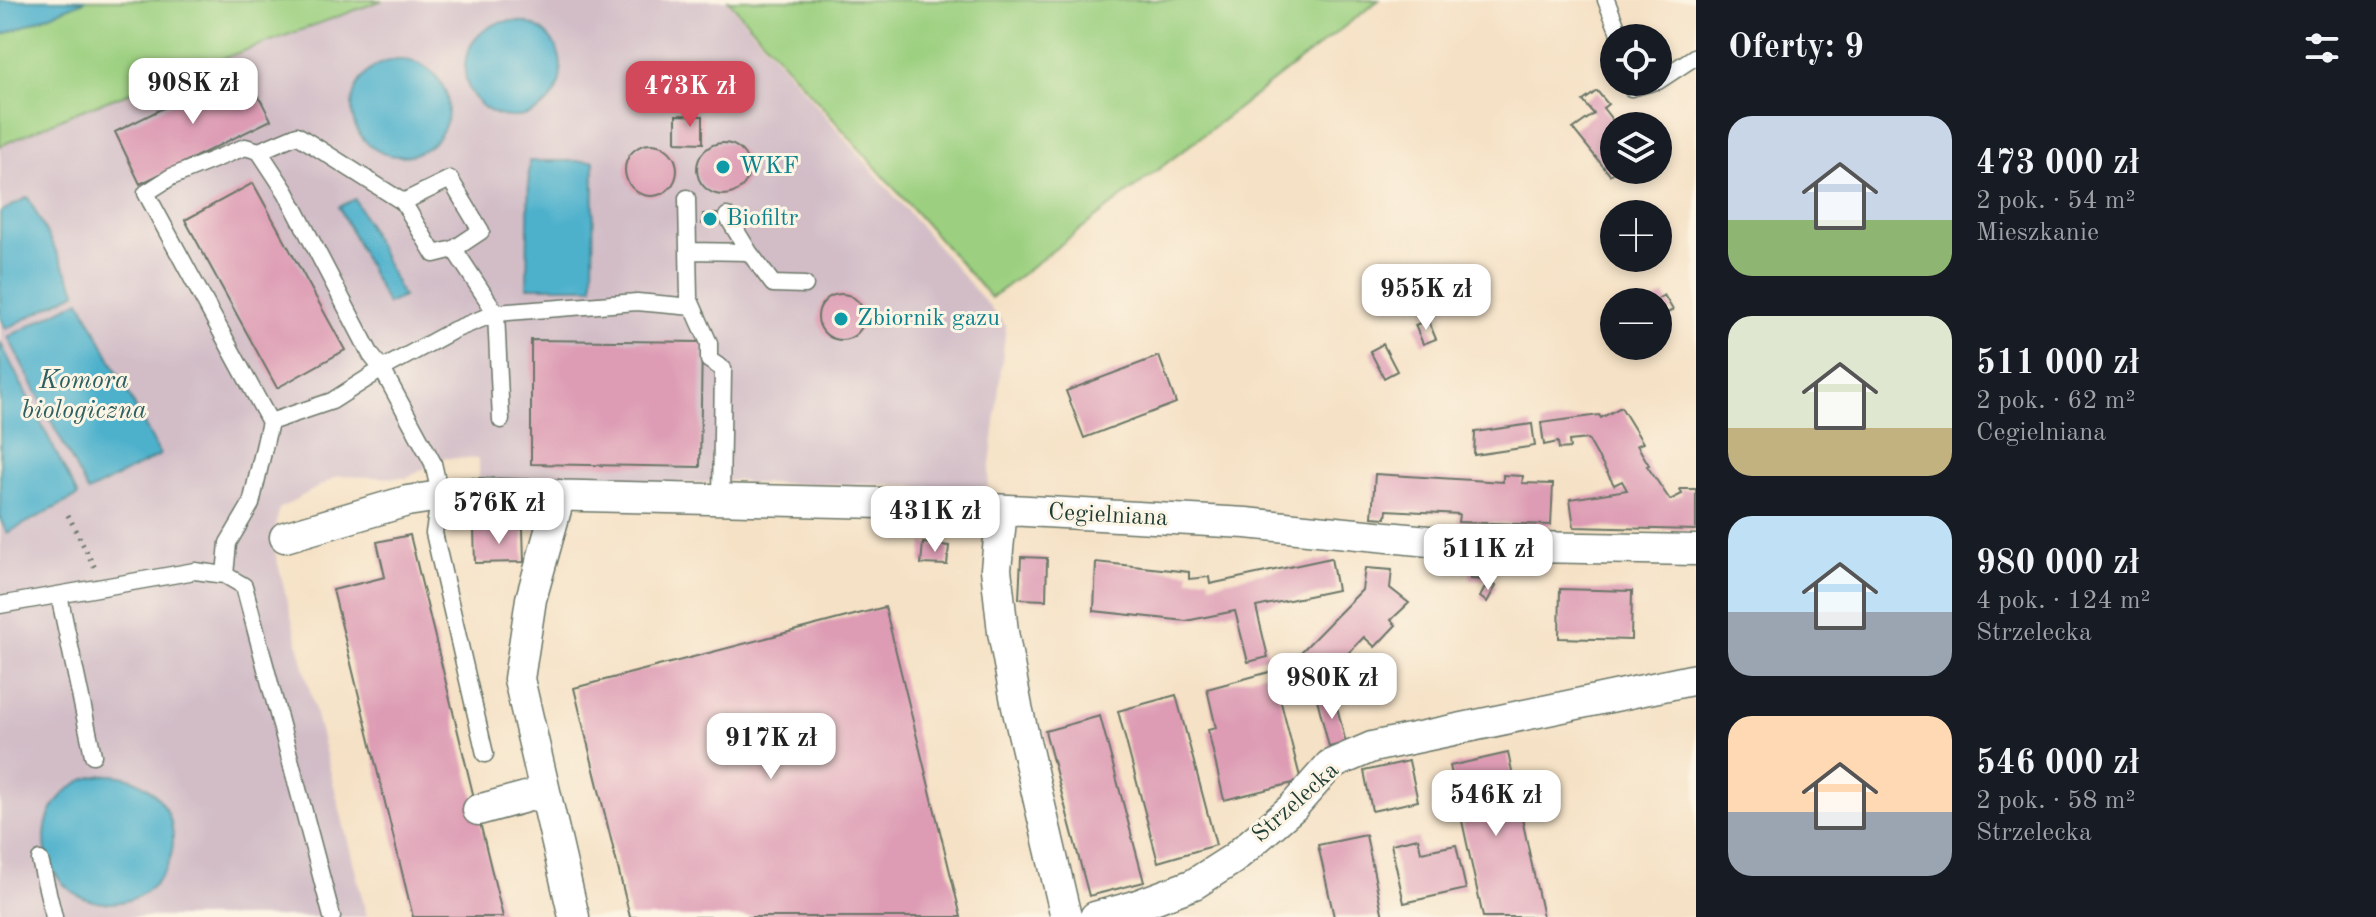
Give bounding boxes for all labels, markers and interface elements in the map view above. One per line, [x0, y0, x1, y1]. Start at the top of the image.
map controls [1600, 24, 1672, 360]
button: locate [1600, 24, 1672, 96]
icon: filters [2300, 26, 2344, 70]
text: Oferty: 9 [1728, 31, 1864, 65]
pin: 908K zł [119, 58, 267, 126]
pin: 473K zł [616, 61, 764, 129]
text: 908K zł [147, 71, 239, 97]
text: 473K zł [644, 74, 736, 100]
button: layers [1600, 112, 1672, 184]
text: 473 000 zł [1976, 147, 2139, 181]
icon: home [1792, 148, 1888, 244]
place label: WKF [739, 155, 799, 179]
marker: WKF [714, 158, 732, 176]
text: 2 pok. · 54 m² [1976, 188, 2135, 214]
button: + [1600, 200, 1672, 272]
place label: Biofiltr [726, 207, 799, 231]
marker: Biofiltr [701, 210, 719, 228]
text: Mieszkanie [1976, 220, 2099, 246]
pin: 955K zł [1352, 264, 1500, 332]
text: 955K zł [1380, 277, 1472, 303]
button: − [1600, 288, 1672, 360]
place label: Zbiornik gazu [857, 307, 1000, 331]
marker: Zbiornik gazu [832, 310, 850, 328]
text: 511 000 zł [1976, 347, 2139, 381]
icon: home [1792, 348, 1888, 444]
water label: Komora biologiczna [21, 368, 147, 424]
text: 2 pok. · 62 m² [1976, 388, 2135, 414]
text: Cegielniana [1976, 420, 2106, 446]
pin: 576K zł [425, 478, 573, 546]
pin: 431K zł [861, 486, 1009, 554]
text: 576K zł [453, 491, 545, 517]
text: 431K zł [889, 499, 981, 525]
street label: Cegielniana [1047, 501, 1169, 531]
pin: 511K zł [1414, 524, 1562, 592]
text: 511K zł [1442, 537, 1534, 563]
text: 980 000 zł [1976, 547, 2139, 581]
icon: home [1792, 548, 1888, 644]
text: 4 pok. · 124 m² [1976, 588, 2150, 614]
text: Strzelecka [1976, 620, 2092, 646]
pin: 980K zł [1258, 653, 1406, 721]
text: 980K zł [1286, 666, 1378, 692]
pin: 917K zł [697, 713, 845, 781]
text: 917K zł [725, 726, 817, 752]
text: 546 000 zł [1976, 747, 2139, 781]
icon: home [1792, 748, 1888, 844]
street label: Strzelecka [1248, 758, 1344, 848]
pin: 546K zł [1422, 770, 1570, 838]
text: 546K zł [1450, 783, 1542, 809]
text: 2 pok. · 58 m² [1976, 788, 2135, 814]
text: Strzelecka [1976, 820, 2092, 846]

